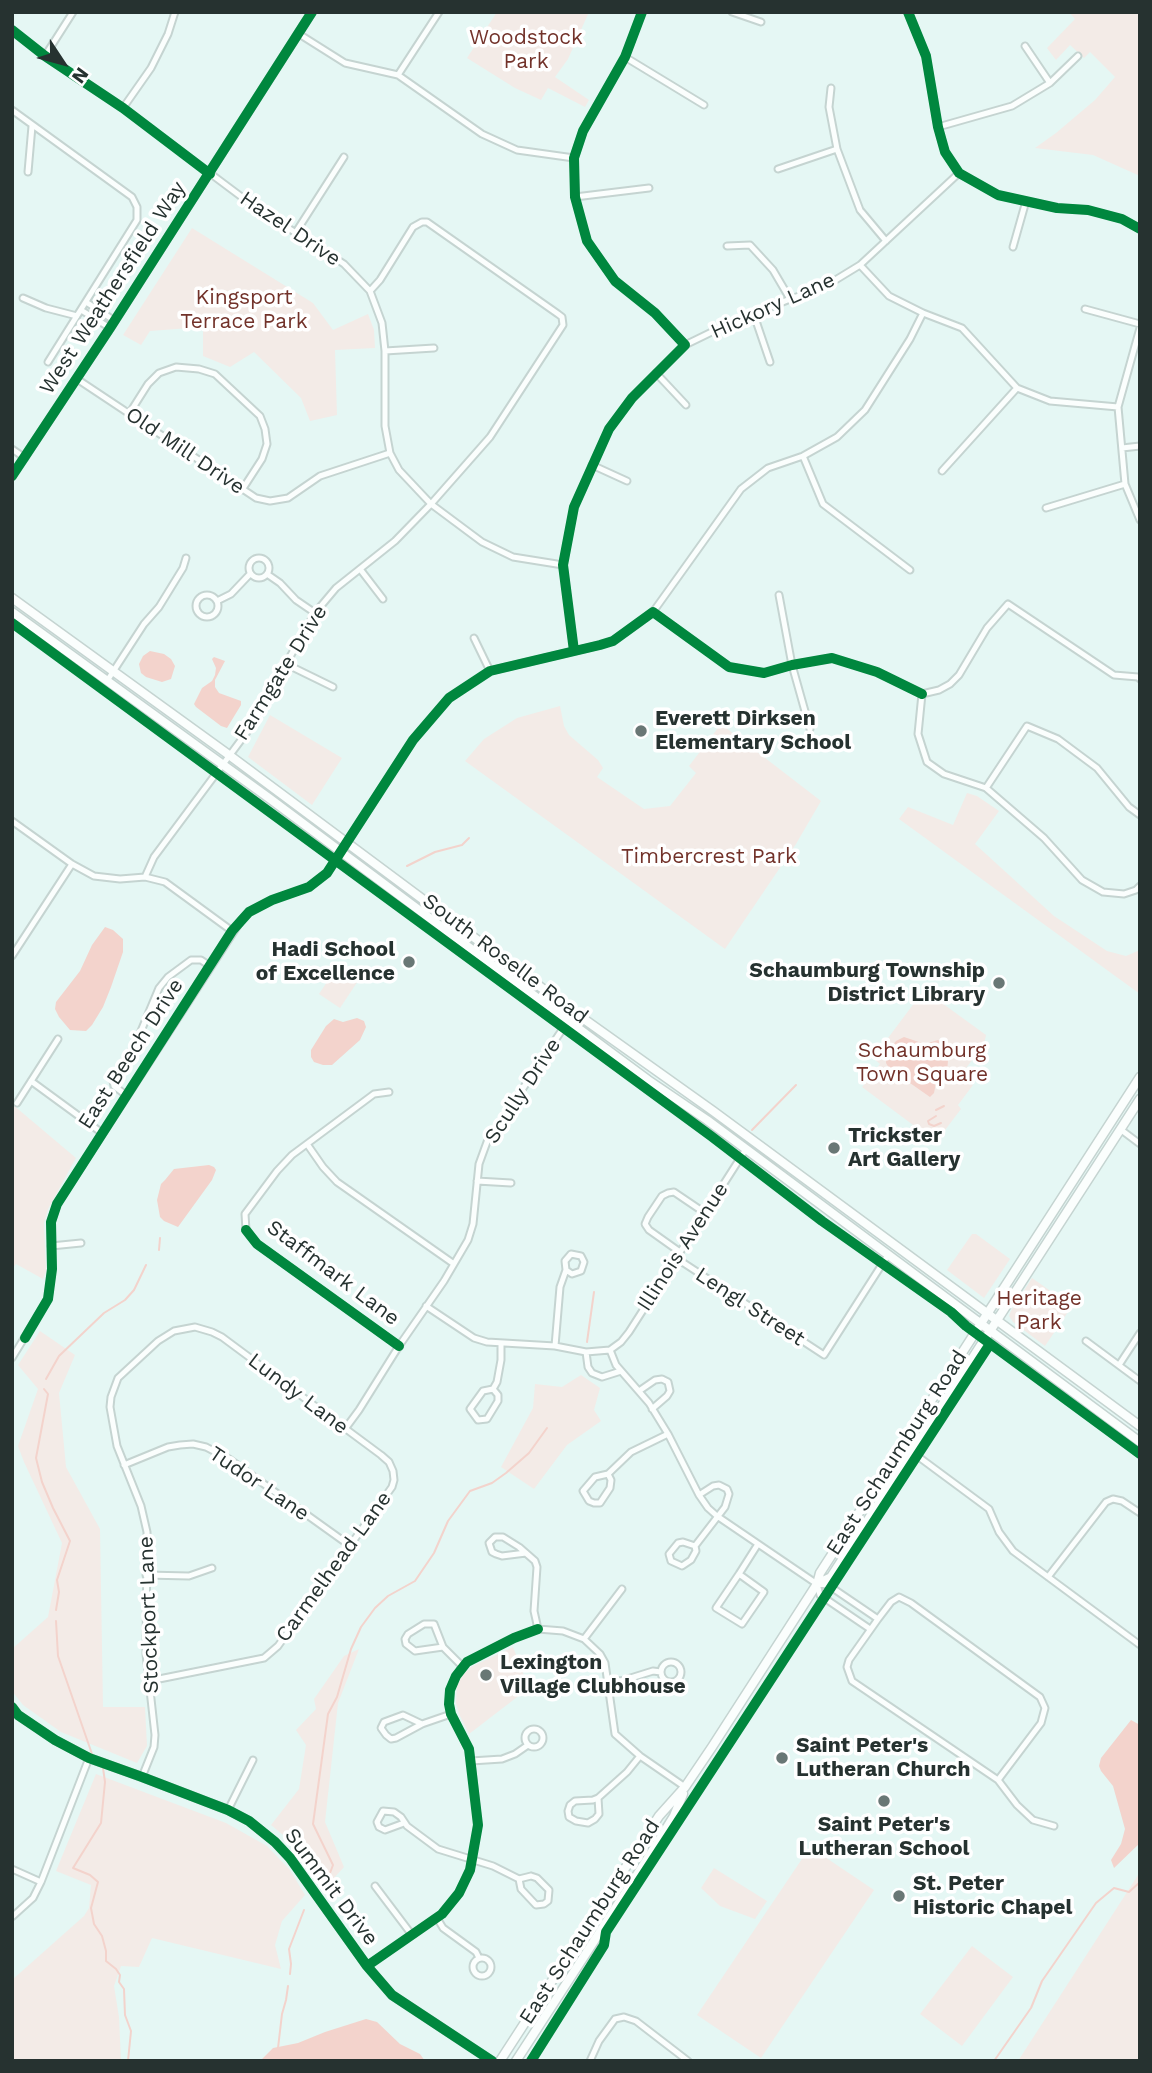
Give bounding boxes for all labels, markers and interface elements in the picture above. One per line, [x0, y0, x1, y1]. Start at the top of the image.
park label: Woodstock Park [469, 25, 583, 75]
north arrow [28, 28, 98, 98]
text: N [67, 63, 94, 88]
street label: West Weathersfield Way [35, 177, 191, 399]
street label: Hazel Drive [235, 186, 345, 272]
street label: Hickory Lane [707, 267, 839, 345]
park label: Kingsport Terrace Park [180, 285, 308, 335]
street label: Old Mill Drive [121, 402, 249, 500]
street label: Farmgate Drive [229, 601, 333, 745]
place label: Everett Dirksen Elementary School [655, 706, 851, 756]
marker: Everett Dirksen Elementary School [633, 723, 649, 739]
park label: Timbercrest Park [621, 844, 797, 870]
street label: South Roselle Road [417, 889, 593, 1029]
place label: Hadi School of Excellence [256, 937, 395, 987]
marker: Hadi School of Excellence [401, 954, 417, 970]
place label: Schaumburg Township District Library [749, 958, 985, 1008]
street label: East Beech Drive [73, 974, 189, 1134]
marker: Schaumburg Township District Library [991, 975, 1007, 991]
street label: Scully Drive [480, 1034, 566, 1148]
park label: Schaumburg Town Square [856, 1038, 988, 1088]
place label: Trickster Art Gallery [848, 1123, 960, 1173]
marker: Trickster Art Gallery [826, 1140, 842, 1156]
street label: Illinois Avenue [632, 1178, 734, 1316]
street label: Staffmark Lane [262, 1215, 404, 1331]
street label: Lengl Street [691, 1262, 809, 1352]
park label: Heritage Park [996, 1286, 1082, 1336]
street label: East Schaumburg Road [821, 1346, 973, 1560]
street label: Lundy Lane [243, 1348, 353, 1440]
street label: Tudor Lane [204, 1441, 314, 1527]
street label: Carmelhead Lane [271, 1487, 397, 1647]
street label: Stockport Lane [134, 1536, 164, 1694]
place label: Lexington Village Clubhouse [500, 1650, 686, 1700]
marker: Lexington Village Clubhouse [478, 1667, 494, 1683]
place label: Saint Peter's Lutheran Church [796, 1733, 970, 1783]
marker: Saint Peter's Lutheran Church [774, 1750, 790, 1766]
marker: Saint Peter's Lutheran School [876, 1793, 892, 1809]
place label: Saint Peter's Lutheran School [799, 1812, 969, 1862]
street label: East Schaumburg Road [514, 1815, 666, 2029]
street label: Summit Drive [279, 1823, 383, 1951]
place label: St. Peter Historic Chapel [913, 1871, 1072, 1921]
marker: St. Peter Historic Chapel [891, 1888, 907, 1904]

